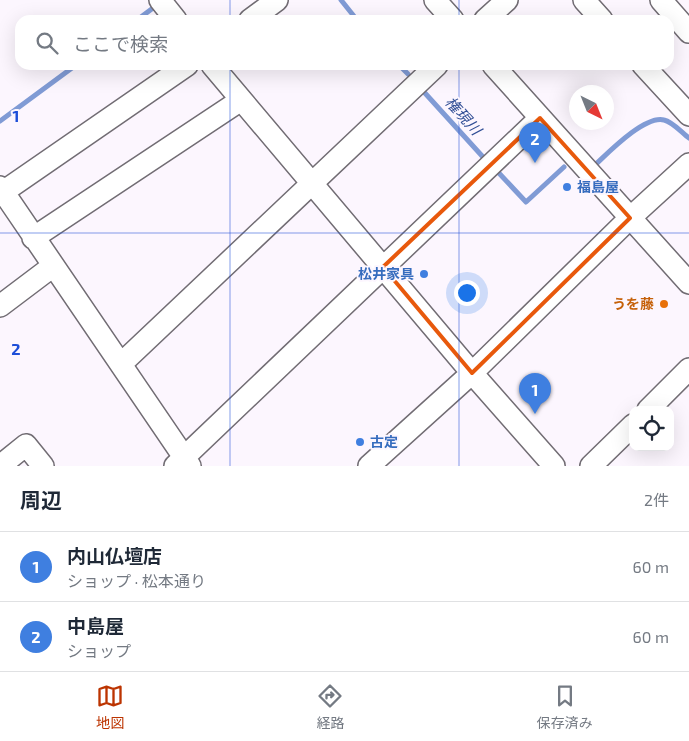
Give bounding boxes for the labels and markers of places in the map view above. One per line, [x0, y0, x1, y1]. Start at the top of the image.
pin: 2 [519, 122, 551, 163]
place label: 福島屋 [577, 178, 619, 195]
marker: 福島屋 [561, 181, 573, 193]
place label: 松井家具 [358, 265, 414, 282]
marker: 松井家具 [418, 268, 430, 280]
place label: うを藤 [612, 295, 654, 312]
marker: うを藤 [658, 298, 670, 310]
pin: 1 [519, 373, 551, 414]
place label: 古定 [370, 433, 398, 450]
marker: 古定 [354, 436, 366, 448]

